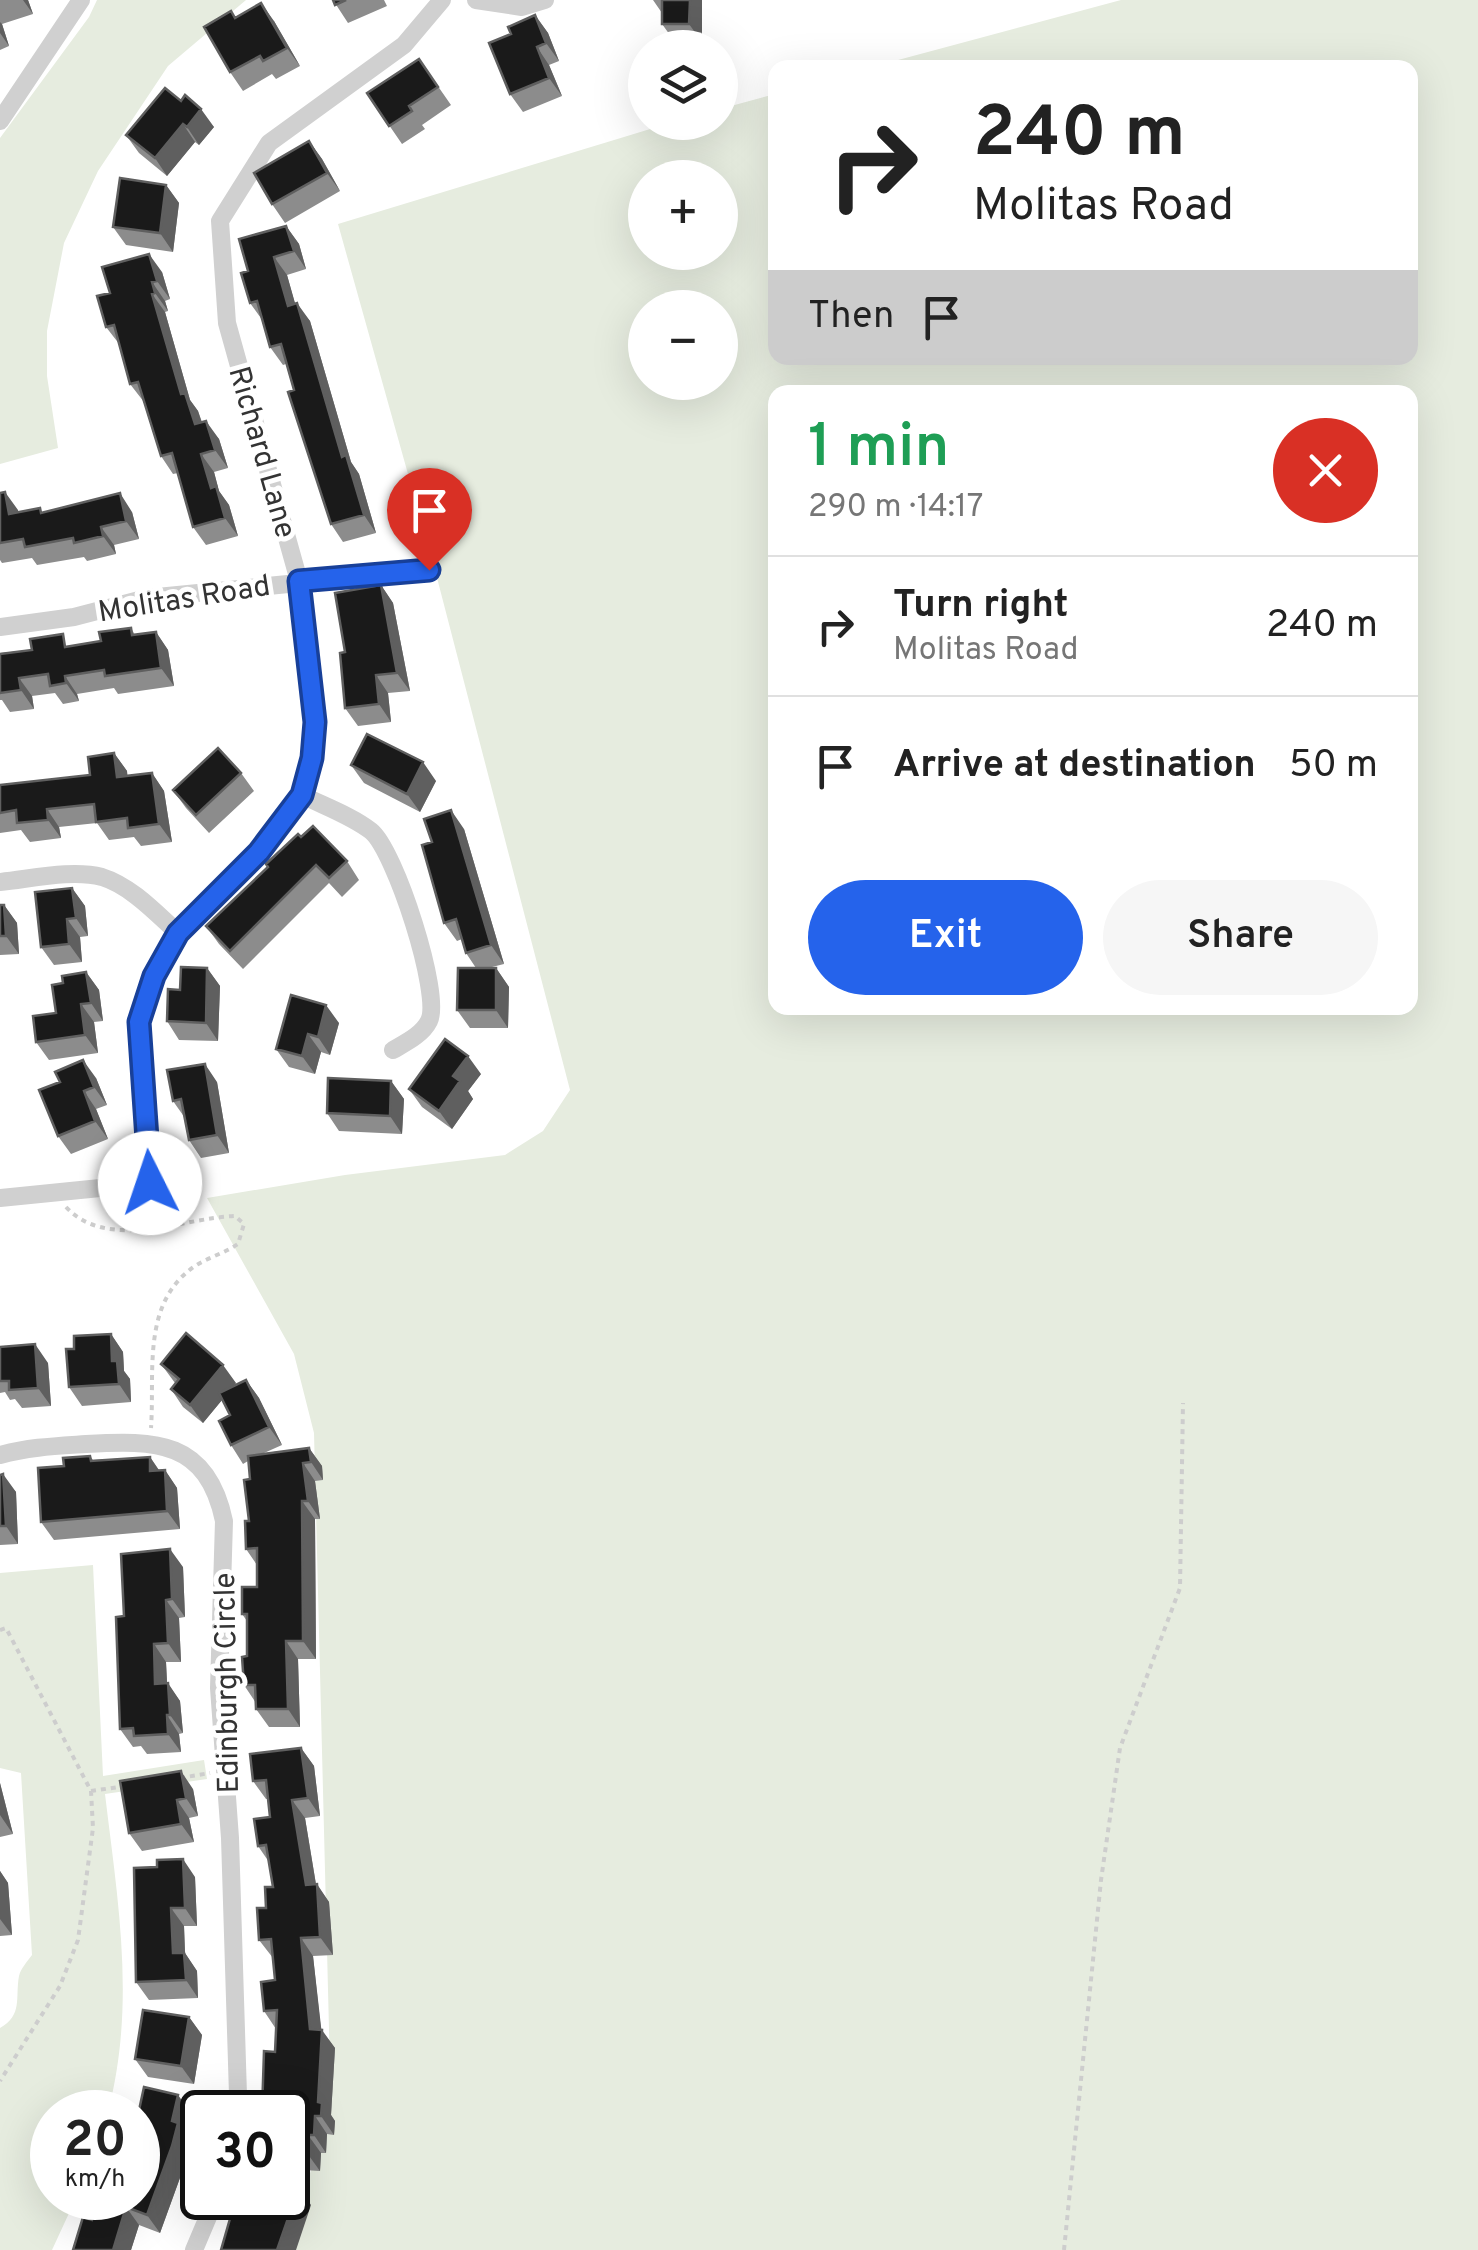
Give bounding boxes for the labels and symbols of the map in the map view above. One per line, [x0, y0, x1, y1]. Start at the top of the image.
street label: Richard Lane [218, 363, 303, 543]
pin [387, 468, 472, 571]
street label: Molitas Road [96, 569, 273, 632]
position arrow [98, 1131, 202, 1235]
street label: Edinburgh Circle [208, 1572, 249, 1794]
speed limit sign: 30 [180, 2090, 310, 2220]

